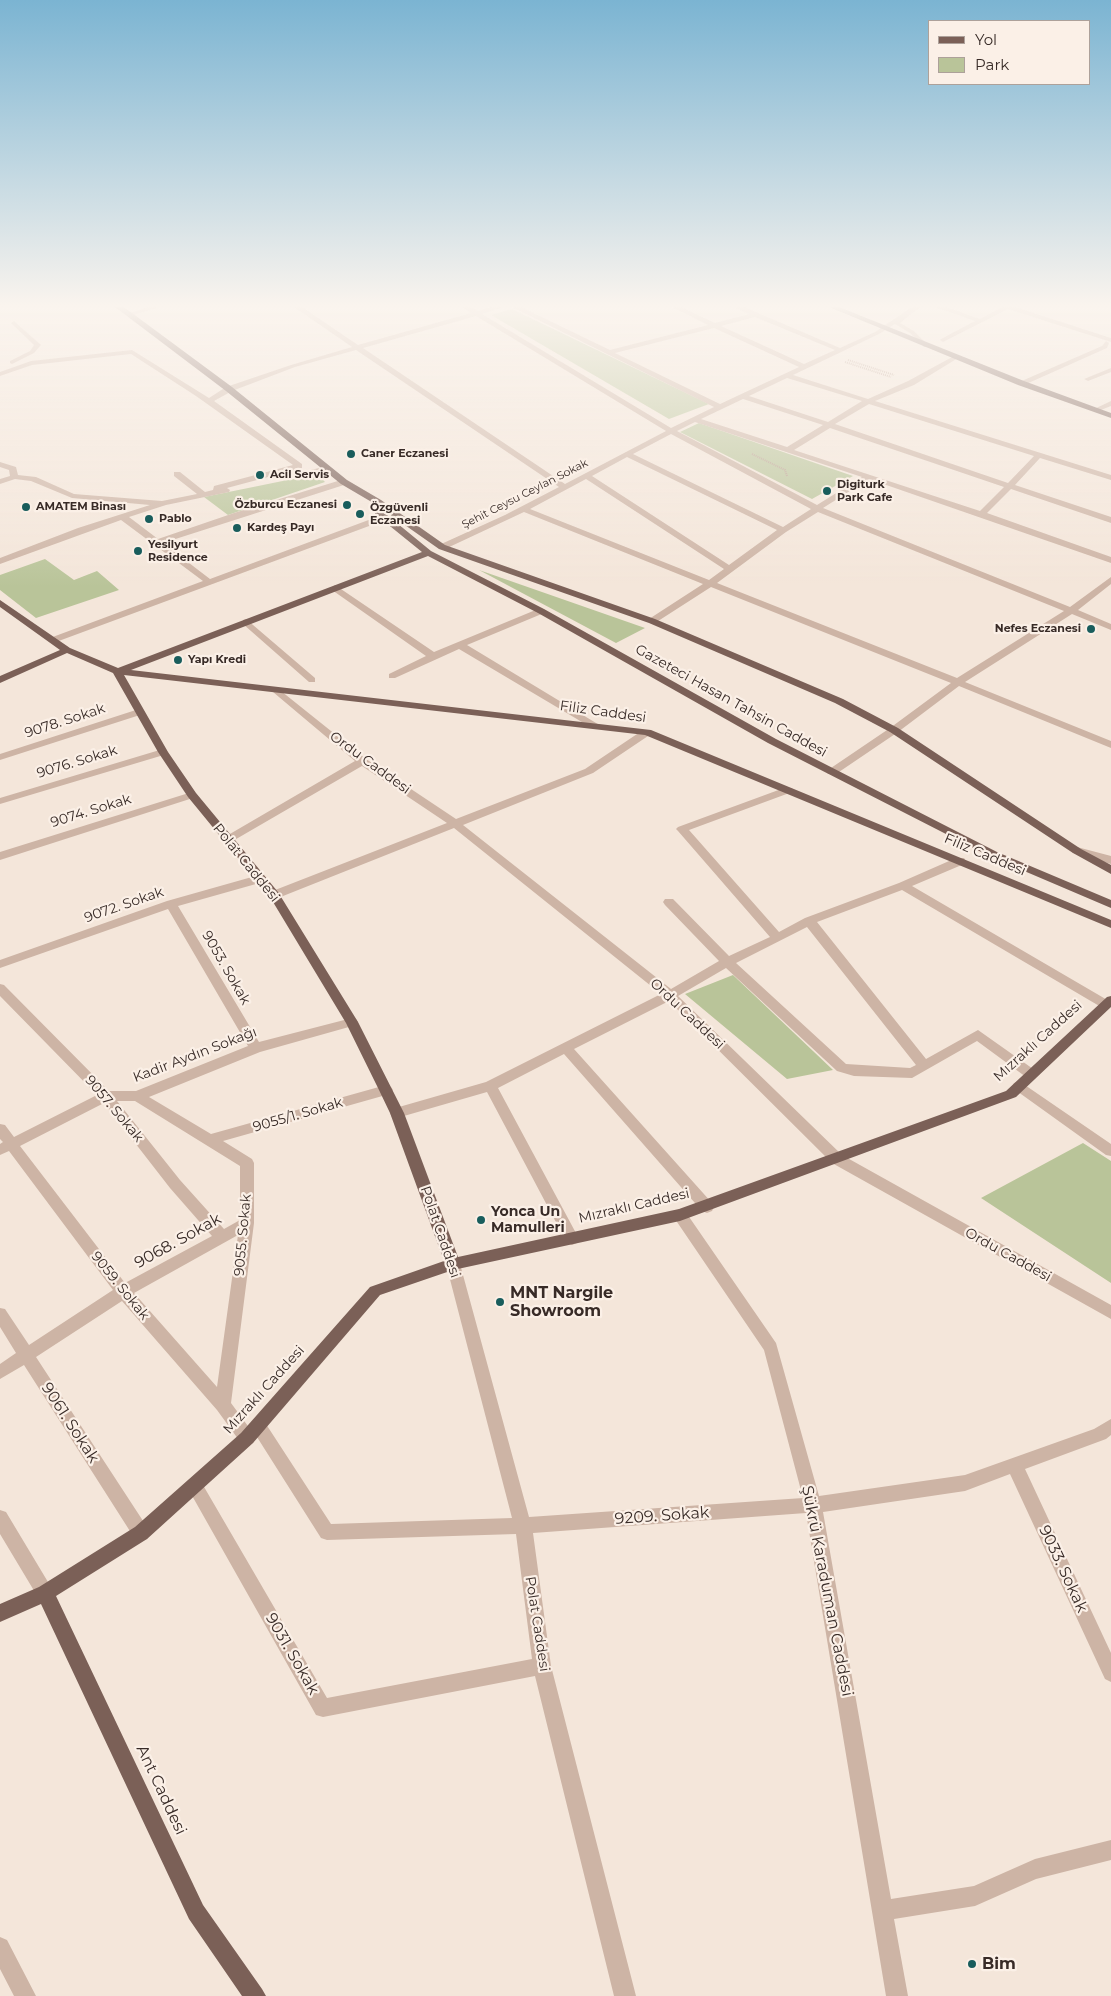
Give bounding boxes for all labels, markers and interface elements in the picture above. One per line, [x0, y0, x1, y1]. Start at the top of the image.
legend [928, 20, 1091, 85]
text: Yol [975, 30, 997, 49]
text: Park [975, 55, 1009, 74]
place label: Caner Eczanesi [361, 447, 448, 461]
marker: Caner Eczanesi [345, 448, 357, 460]
street label: Şehit Ceysu Ceylan Sokak [460, 456, 590, 532]
place label: Acil Servis [270, 468, 329, 482]
marker: Acil Servis [254, 469, 266, 481]
place label: Digiturk Park Cafe [837, 478, 893, 504]
marker: Digiturk Park Cafe [821, 485, 833, 497]
place label: Özburcu Eczanesi [234, 498, 337, 512]
marker: Özburcu Eczanesi [341, 499, 353, 511]
place label: AMATEM Binası [36, 500, 126, 514]
marker: AMATEM Binası [20, 501, 32, 513]
place label: Özgüvenli Eczanesi [370, 501, 428, 527]
marker: Özgüvenli Eczanesi [354, 508, 366, 520]
place label: Pablo [159, 512, 192, 526]
marker: Pablo [143, 513, 155, 525]
place label: Kardeş Payı [247, 521, 314, 535]
marker: Kardeş Payı [231, 522, 243, 534]
place label: Yesilyurt Residence [148, 538, 208, 564]
marker: Yesilyurt Residence [132, 545, 144, 557]
place label: Nefes Eczanesi [995, 622, 1081, 636]
marker: Nefes Eczanesi [1085, 623, 1097, 635]
street label: Gazeteci Hasan Tahsin Caddesi [632, 641, 830, 761]
place label: Yapı Kredi [188, 653, 246, 667]
marker: Yapı Kredi [172, 654, 184, 666]
street label: Filiz Caddesi [559, 698, 647, 726]
street label: 9078. Sokak [23, 700, 107, 742]
street label: Ordu Caddesi [326, 728, 414, 798]
street label: 9076. Sokak [35, 742, 119, 782]
street label: 9074. Sokak [49, 791, 133, 831]
street label: Polat Caddesi [209, 820, 283, 906]
street label: Filiz Caddesi [942, 830, 1028, 880]
street label: 9072. Sokak [82, 884, 166, 926]
street label: 9053. Sokak [198, 928, 254, 1008]
street label: Ordu Caddesi [646, 975, 728, 1053]
street label: Mızraklı Caddesi [990, 997, 1086, 1085]
street label: Kadir Aydın Sokağı [131, 1024, 259, 1086]
street label: 9057. Sokak [81, 1072, 147, 1146]
street label: 9055/1. Sokak [251, 1094, 345, 1136]
street label: Polat Caddesi [416, 1184, 464, 1280]
street label: Mızraklı Caddesi [577, 1185, 691, 1227]
street label: 9055. Sokak [231, 1193, 255, 1277]
place label: Yonca Un Mamulleri [491, 1204, 565, 1236]
street label: 9068. Sokak [131, 1209, 225, 1273]
marker: Yonca Un Mamulleri [475, 1214, 487, 1226]
street label: Ordu Caddesi [962, 1224, 1054, 1286]
street label: 9059. Sokak [87, 1248, 153, 1324]
place label: MNT Nargile Showroom [510, 1283, 613, 1321]
marker: MNT Nargile Showroom [494, 1296, 506, 1308]
street label: Mızraklı Caddesi [220, 1342, 308, 1438]
street label: 9061. Sokak [37, 1379, 103, 1467]
street label: Şükrü Karaduman Caddesi [797, 1484, 857, 1698]
street label: 9209. Sokak [614, 1503, 710, 1529]
street label: 9033. Sokak [1034, 1522, 1092, 1616]
street label: Polat Caddesi [521, 1575, 553, 1673]
street label: 9031. Sokak [261, 1610, 323, 1698]
street label: Ant Caddesi [132, 1742, 190, 1838]
place label: Bim [982, 1954, 1016, 1974]
marker: Bim [966, 1958, 978, 1970]

